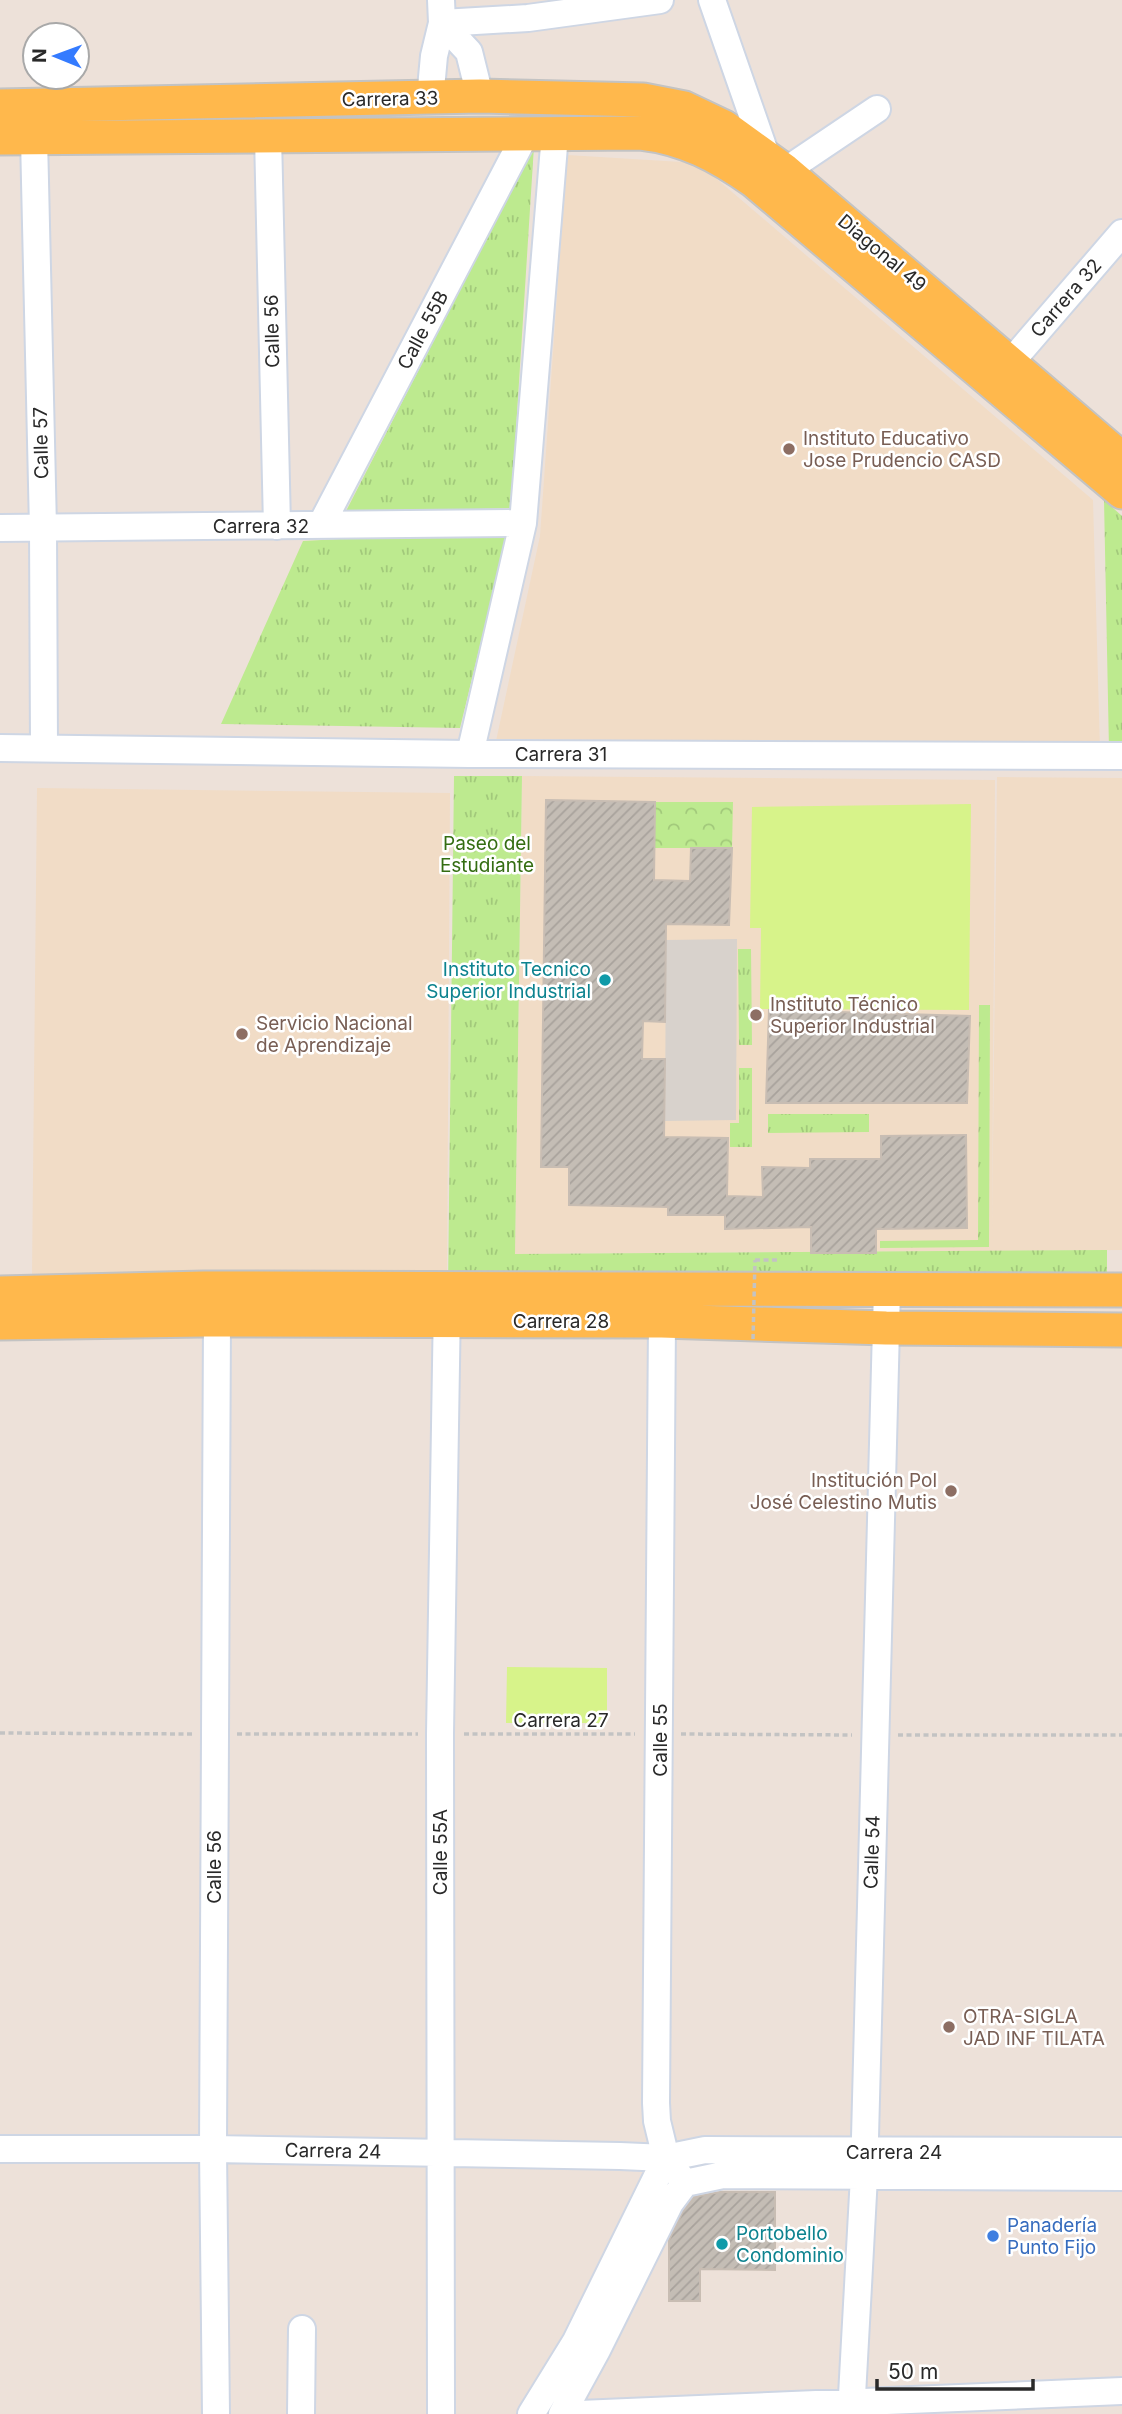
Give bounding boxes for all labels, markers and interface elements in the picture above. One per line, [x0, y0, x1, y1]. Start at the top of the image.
north arrow [21, 21, 91, 91]
text: N [28, 48, 51, 63]
street label: Carrera 33 [342, 87, 438, 111]
street label: Diagonal 49 [833, 210, 931, 296]
street label: Carrera 32 [1026, 254, 1106, 342]
street label: Calle 55B [393, 287, 453, 373]
street label: Calle 56 [260, 294, 284, 368]
street label: Calle 57 [29, 407, 53, 479]
place label: Instituto Educativo Jose Prudencio CASD [803, 427, 1001, 472]
marker: Instituto Educativo Jose Prudencio CASD [781, 441, 797, 457]
street label: Carrera 32 [213, 515, 309, 538]
street label: Carrera 31 [515, 743, 607, 766]
park label: Paseo del Estudiante [440, 832, 534, 877]
place label: Instituto Tecnico Superior Industrial [426, 958, 591, 1003]
marker: Instituto Tecnico Superior Industrial [597, 972, 613, 988]
place label: Instituto Técnico Superior Industrial [770, 993, 935, 1038]
marker: Instituto Técnico Superior Industrial [748, 1007, 764, 1023]
place label: Servicio Nacional de Aprendizaje [256, 1012, 413, 1057]
marker: Servicio Nacional de Aprendizaje [234, 1026, 250, 1042]
street label: Carrera 28 [513, 1310, 609, 1333]
place label: Institución Pol José Celestino Mutis [750, 1469, 937, 1514]
marker: Institución Pol José Celestino Mutis [943, 1483, 959, 1499]
street label: Calle 55 [649, 1703, 672, 1777]
street label: Carrera 27 [513, 1709, 609, 1732]
street label: Calle 55A [429, 1809, 452, 1895]
street label: Calle 54 [859, 1815, 885, 1889]
street label: Calle 56 [203, 1830, 226, 1904]
place label: OTRA-SIGLA JAD INF TILATA [963, 2005, 1105, 2050]
marker: OTRA-SIGLA JAD INF TILATA [941, 2019, 957, 2035]
street label: Carrera 24 [284, 2139, 382, 2163]
street label: Carrera 24 [846, 2141, 942, 2164]
place label: Panadería Punto Fijo [1007, 2214, 1097, 2259]
place label: Portobello Condominio [736, 2222, 844, 2267]
marker: Panadería Punto Fijo [985, 2228, 1001, 2244]
marker: Portobello Condominio [714, 2236, 730, 2252]
scale bar [877, 2348, 1033, 2392]
text: 50 m [888, 2359, 938, 2384]

